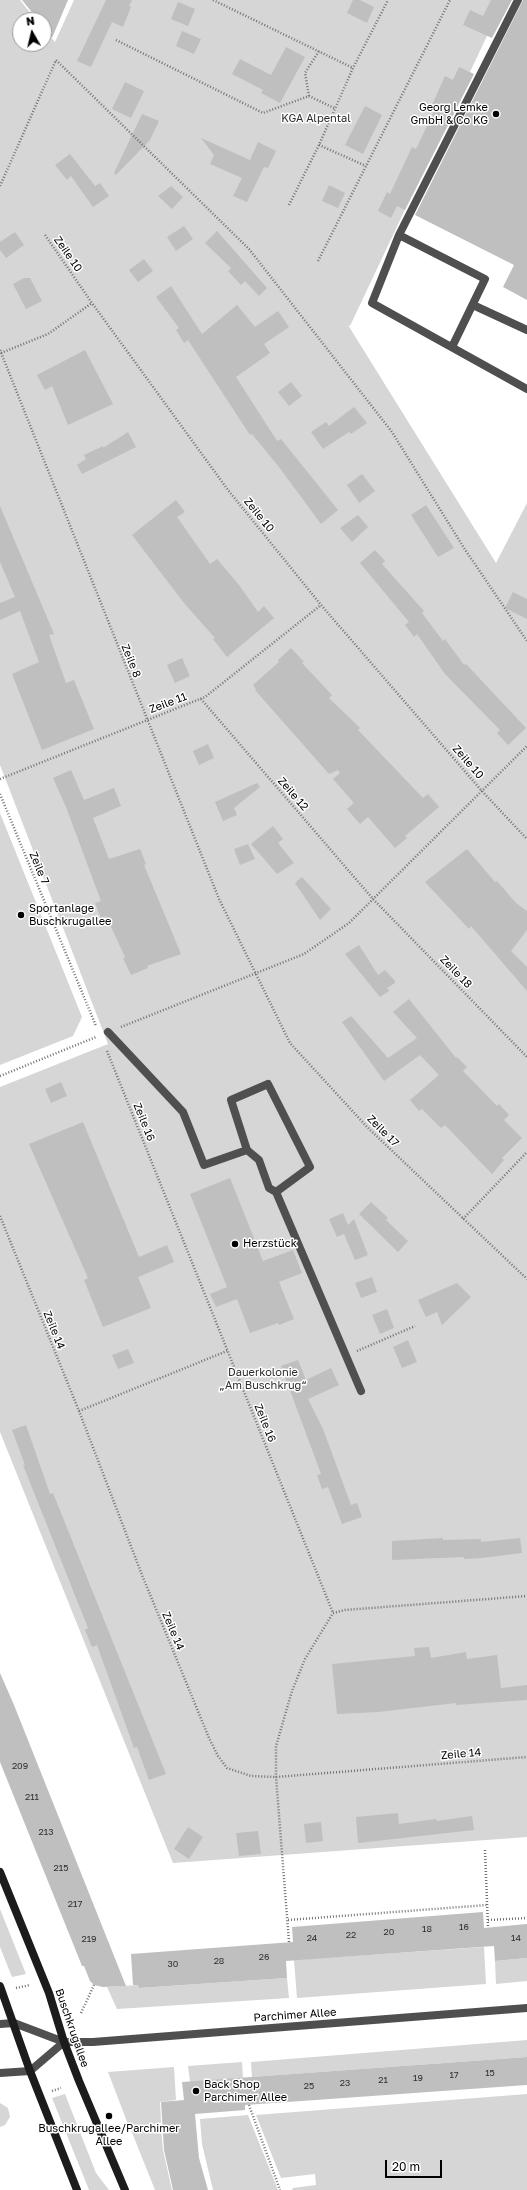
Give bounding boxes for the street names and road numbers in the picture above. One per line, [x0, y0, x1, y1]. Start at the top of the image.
street label: Zeile 10 [51, 234, 85, 274]
street label: Zeile 10 [241, 495, 277, 535]
street label: Zeile 8 [118, 642, 144, 680]
street label: Zeile 11 [147, 690, 189, 716]
street label: Zeile 10 [450, 742, 486, 782]
street label: Zeile 12 [275, 775, 311, 813]
street label: Zeile 7 [26, 850, 52, 886]
street label: Zeile 18 [437, 953, 475, 991]
street label: Zeile 16 [130, 1101, 158, 1143]
street label: Zeile 17 [364, 1112, 402, 1150]
street label: Zeile 14 [40, 1309, 68, 1351]
street label: Zeile 16 [251, 1402, 279, 1444]
street label: Zeile 14 [159, 1610, 187, 1652]
street label: Zeile 14 [440, 1746, 482, 1762]
street label: Buschkrugallee [52, 1987, 92, 2069]
street label: Parchimer Allee [253, 2006, 337, 2024]

